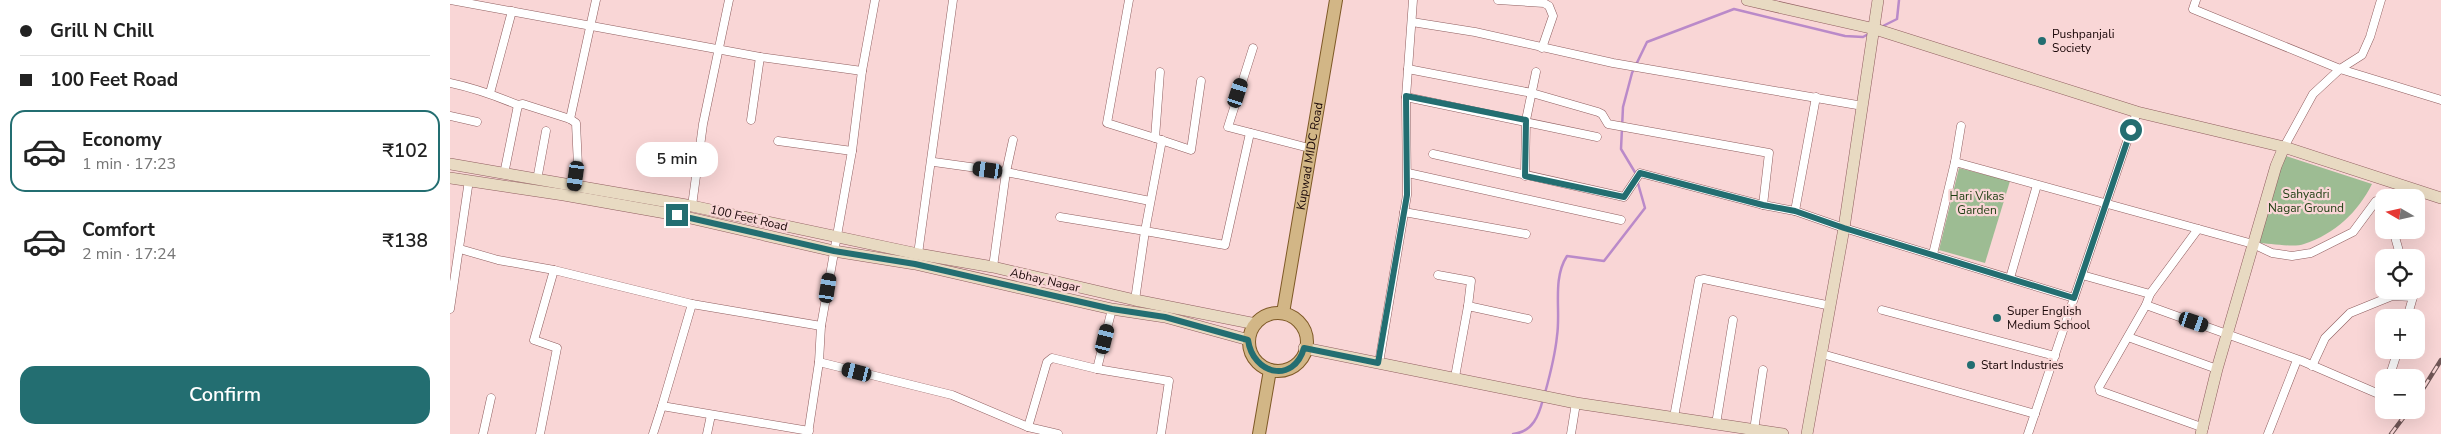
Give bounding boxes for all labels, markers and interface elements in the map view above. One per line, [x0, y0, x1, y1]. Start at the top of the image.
text: Grill N Chill [50, 18, 154, 44]
place label: Pushpanjali Society [2052, 26, 2115, 56]
marker: Pushpanjali Society [2036, 35, 2048, 47]
text: 100 Feet Road [50, 67, 178, 93]
car [1226, 76, 1249, 110]
street label: Kupwad MIDC Road [1293, 101, 1327, 211]
route start [2120, 119, 2142, 141]
text: Economy [82, 127, 162, 153]
icon: car [22, 129, 67, 174]
text: ₹102 [382, 138, 428, 164]
callout: 5 min [636, 142, 718, 178]
text: 5 min [657, 148, 697, 170]
text: 1 min · 17:23 [82, 153, 176, 175]
car [566, 160, 585, 192]
car [972, 160, 1003, 180]
park label: Sahyadri Nagar Ground [2268, 186, 2344, 216]
park label: Hari Vikas Garden [1950, 188, 2005, 218]
north arrow [2375, 189, 2425, 239]
map controls [2375, 189, 2425, 419]
street label: 100 Feet Road [709, 201, 789, 235]
route end [666, 204, 688, 226]
text: Comfort [82, 217, 155, 243]
icon: car [22, 219, 67, 264]
text: ₹138 [382, 228, 428, 254]
text: 2 min · 17:24 [82, 243, 176, 265]
button: locate [2375, 249, 2425, 299]
street label: Abhay Nagar [1009, 264, 1082, 296]
car [818, 272, 837, 304]
place label: Super English Medium School [2007, 303, 2091, 333]
button: + [2375, 309, 2425, 359]
car [2177, 310, 2210, 334]
marker: Super English Medium School [1991, 312, 2003, 324]
car [1094, 323, 1115, 355]
place label: Start Industries [1981, 357, 2064, 373]
marker: Start Industries [1965, 359, 1977, 371]
car [840, 361, 873, 383]
button: Confirm [20, 366, 430, 424]
button: − [2375, 369, 2425, 419]

